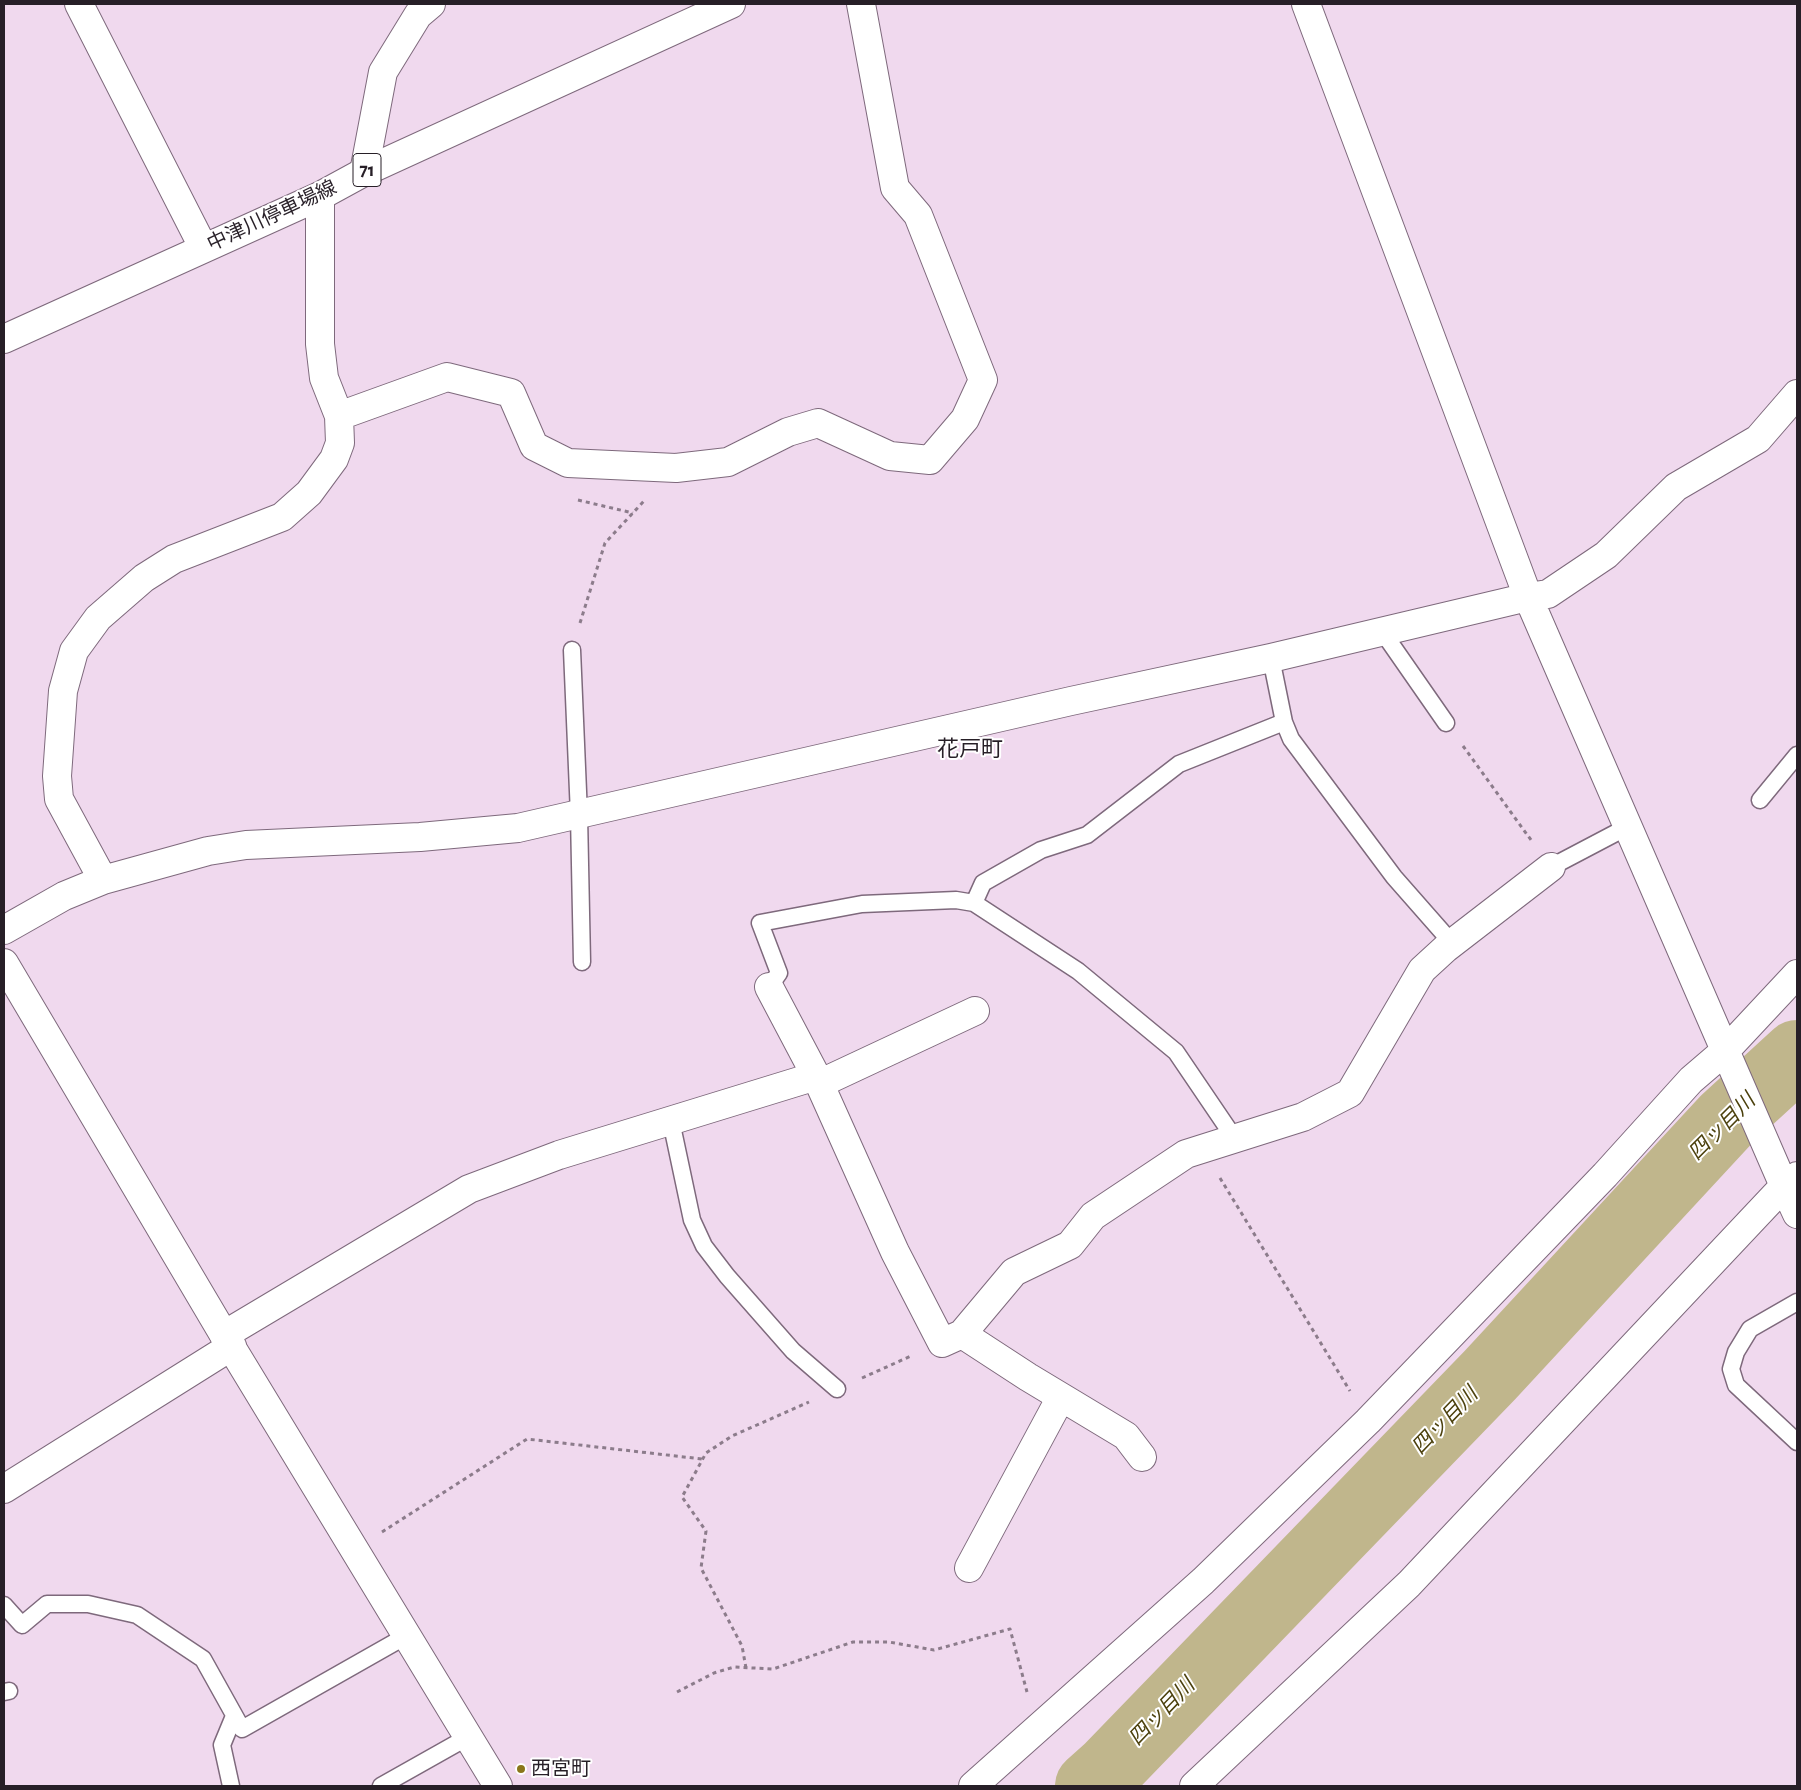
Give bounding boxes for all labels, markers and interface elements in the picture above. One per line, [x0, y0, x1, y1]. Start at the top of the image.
road number: 71 [353, 154, 381, 186]
street label: 中津川停車場線 [203, 176, 341, 256]
district label: 花戸町 [937, 736, 1003, 762]
water label: 四ッ目川 [1683, 1088, 1761, 1166]
water label: 四ッ目川 [1407, 1382, 1483, 1460]
water label: 四ッ目川 [1124, 1673, 1200, 1751]
place label: 西宮町 [531, 1757, 591, 1781]
marker: 西宮町 [515, 1763, 527, 1775]

